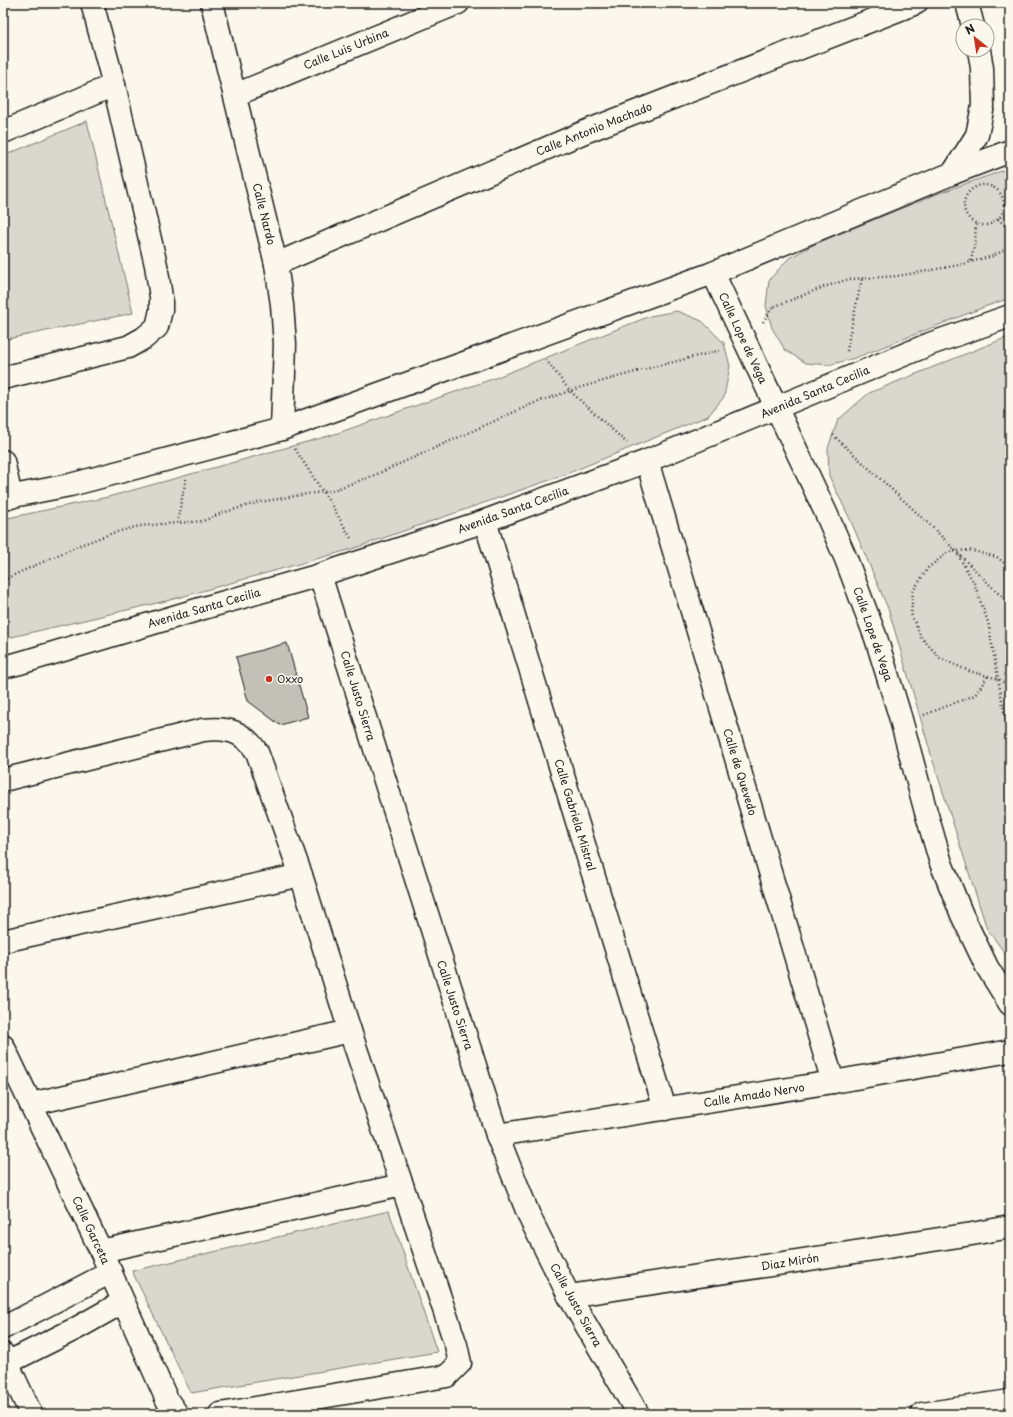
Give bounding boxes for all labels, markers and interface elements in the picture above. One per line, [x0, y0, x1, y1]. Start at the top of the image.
north arrow [955, 18, 995, 58]
text: N [962, 19, 978, 38]
street label: Calle Luis Urbina [301, 24, 391, 73]
street label: Calle Antonio Machado [533, 97, 654, 160]
street label: Calle Nardo [249, 181, 280, 247]
street label: Calle Lope de Vega [715, 289, 772, 387]
street label: Avenida Santa Cecilia [758, 361, 872, 422]
street label: Avenida Santa Cecilia [455, 481, 571, 538]
street label: Avenida Santa Cecilia [145, 583, 263, 632]
street label: Calle Lope de Vega [849, 584, 898, 684]
street label: Calle Justo Sierra [337, 649, 380, 743]
place label: Oxxo [277, 670, 303, 687]
marker: Oxxo [264, 674, 274, 684]
street label: Calle de Quevedo [719, 726, 762, 817]
street label: Calle Gabriela Mistral [550, 757, 601, 873]
street label: Calle Justo Sierra [433, 958, 478, 1052]
street label: Calle Amado Nervo [702, 1078, 806, 1111]
street label: Calle Garceta [68, 1193, 115, 1267]
street label: Diaz Mirón [760, 1249, 820, 1274]
street label: Calle Justo Sierra [546, 1260, 607, 1350]

